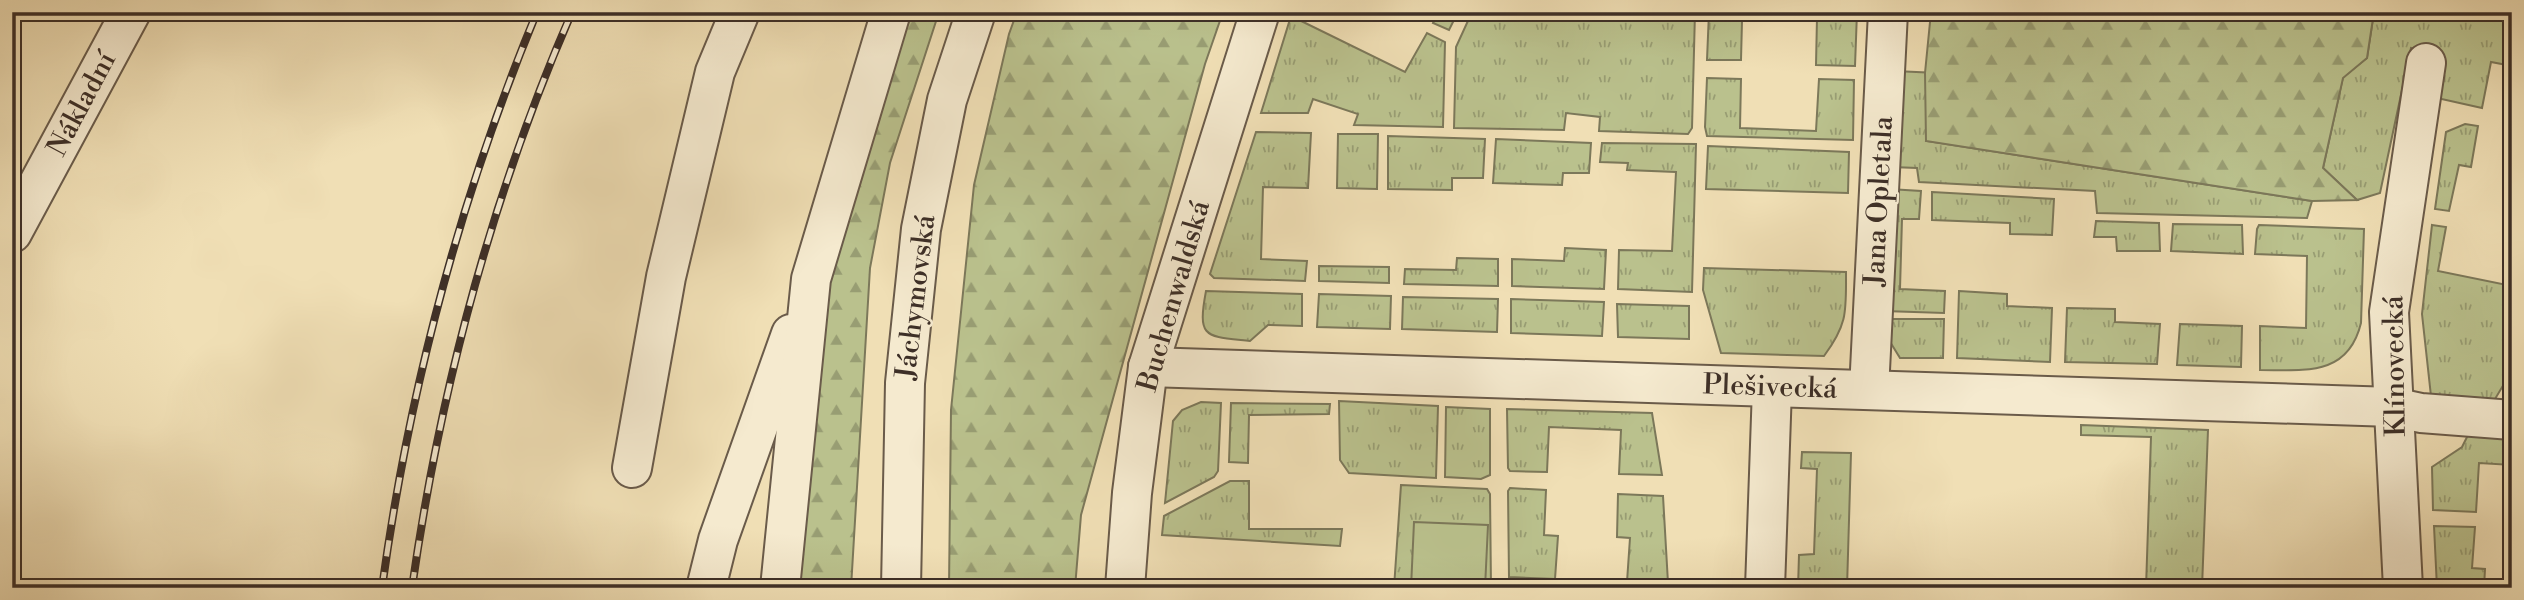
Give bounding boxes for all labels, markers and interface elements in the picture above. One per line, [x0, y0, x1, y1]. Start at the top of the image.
street label: Nákladní [40, 44, 125, 162]
street label: Jana Opletala [1857, 114, 1901, 288]
street label: Buchenwaldská [1130, 196, 1218, 396]
street label: Jáchymovská [888, 212, 944, 382]
street label: Klínovecká [2376, 294, 2414, 437]
street label: Plešivecká [1702, 367, 1839, 407]

